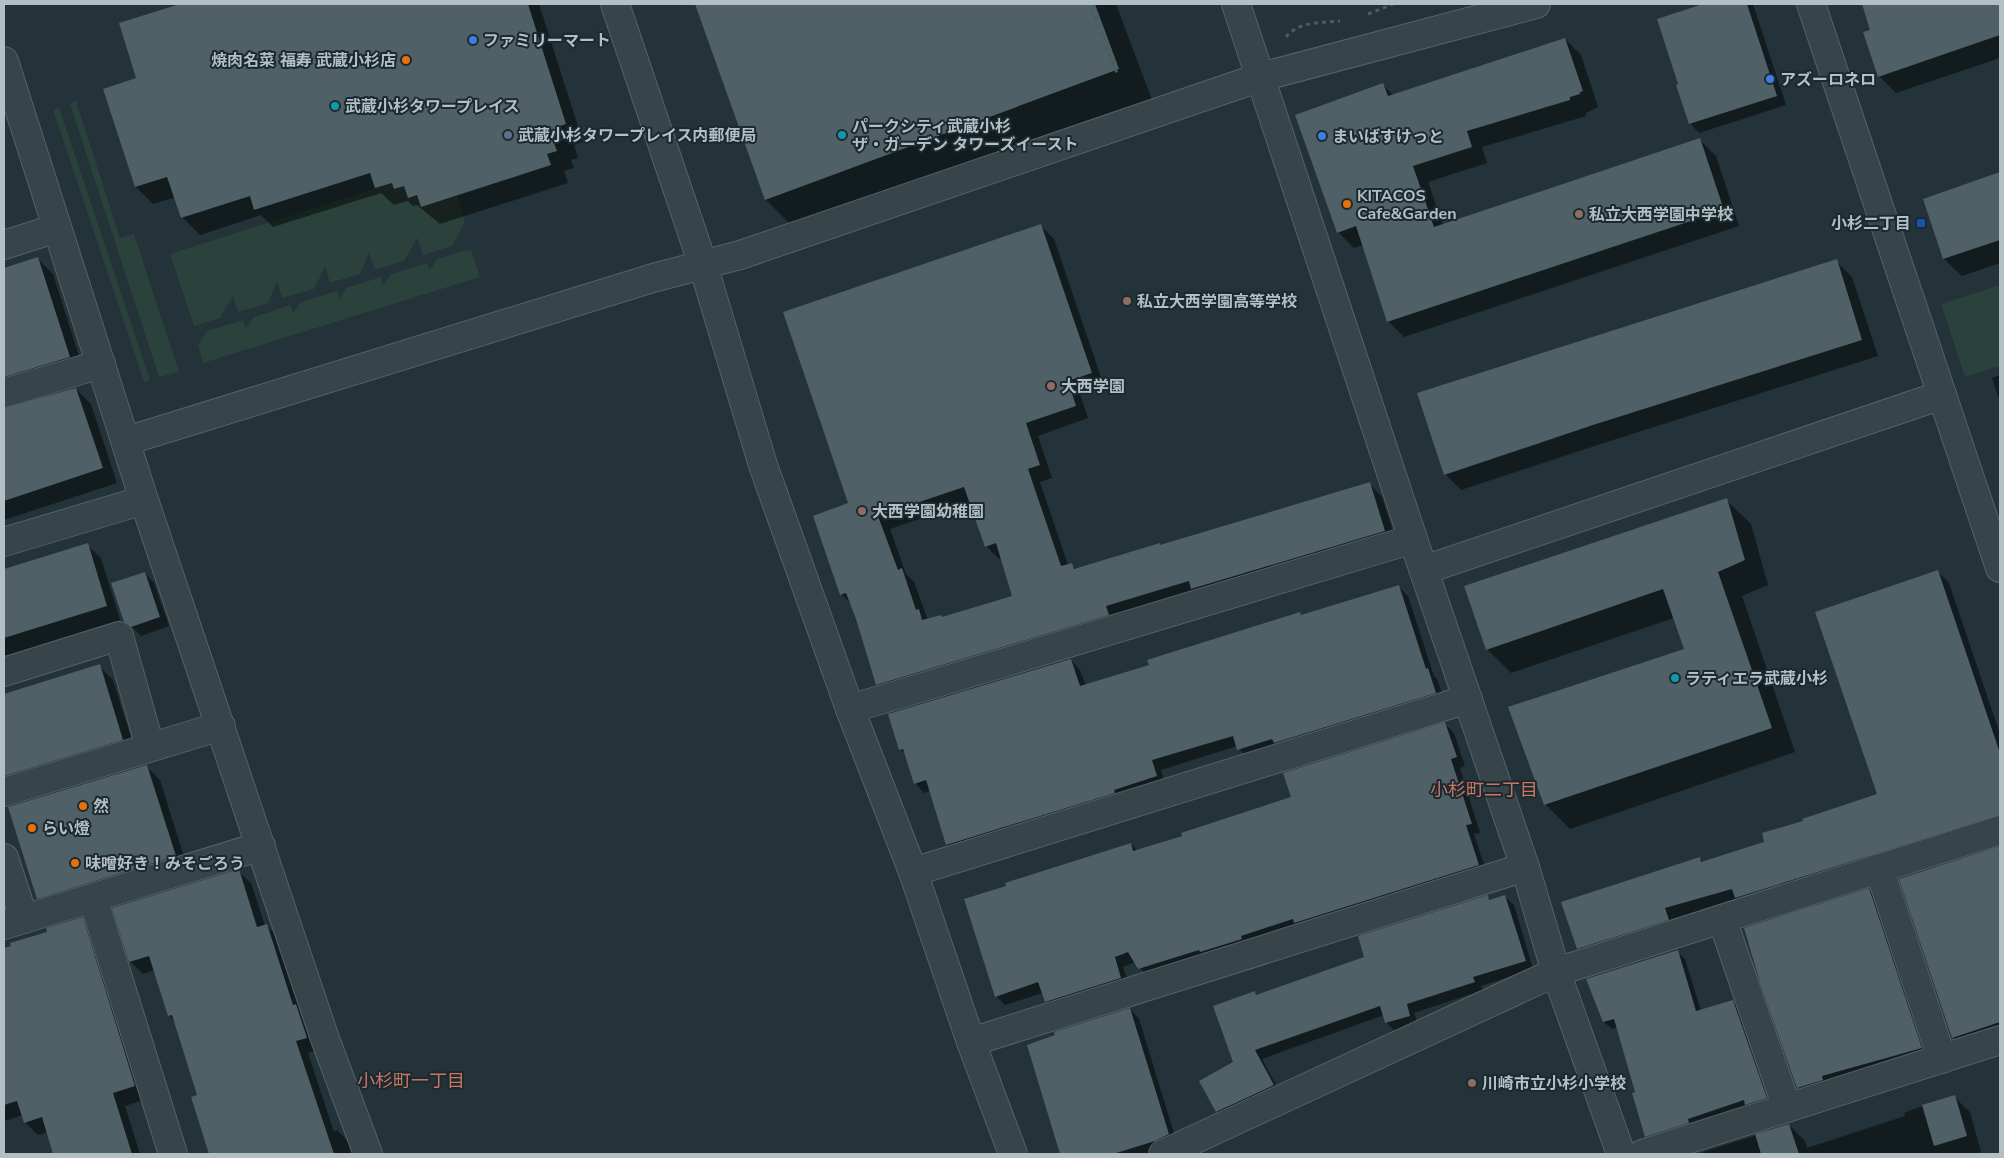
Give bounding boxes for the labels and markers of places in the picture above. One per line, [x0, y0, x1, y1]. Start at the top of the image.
place label: ファミリーマート [483, 30, 611, 52]
marker: ファミリーマート [467, 34, 479, 46]
place label: 焼肉名菜 福寿 武蔵小杉店 [211, 50, 396, 72]
marker: 焼肉名菜 福寿 武蔵小杉店 [400, 54, 412, 66]
place label: アズーロネロ [1780, 69, 1876, 91]
marker: アズーロネロ [1764, 73, 1776, 85]
place label: 武蔵小杉タワープレイス [345, 96, 520, 118]
marker: 武蔵小杉タワープレイス [329, 100, 341, 112]
place label: パークシティ武蔵小杉 ザ・ガーデン タワーズイースト [852, 116, 1079, 156]
place label: 武蔵小杉タワープレイス内郵便局 [518, 125, 757, 147]
place label: まいばすけっと [1332, 126, 1444, 148]
marker: 武蔵小杉タワープレイス内郵便局 [502, 129, 514, 141]
marker: パークシティ武蔵小杉 ザ・ガーデン タワーズイースト [836, 129, 848, 141]
marker: まいばすけっと [1316, 130, 1328, 142]
place label: KITACOS Cafe&Garden [1357, 185, 1457, 225]
marker: KITACOS Cafe&Garden [1341, 198, 1353, 210]
place label: 私立大西学園中学校 [1589, 204, 1733, 226]
marker: 私立大西学園中学校 [1573, 208, 1585, 220]
place label: 小杉二丁目 [1831, 213, 1911, 235]
marker: 小杉二丁目 [1915, 217, 1927, 229]
place label: 私立大西学園高等学校 [1137, 291, 1297, 313]
marker: 私立大西学園高等学校 [1121, 295, 1133, 307]
place label: 大西学園 [1061, 376, 1125, 398]
marker: 大西学園 [1045, 380, 1057, 392]
place label: 大西学園幼稚園 [872, 501, 984, 523]
marker: 大西学園幼稚園 [856, 505, 868, 517]
place label: ラティエラ武蔵小杉 [1685, 668, 1828, 690]
marker: ラティエラ武蔵小杉 [1669, 672, 1681, 684]
place label: 然 [93, 796, 109, 818]
marker: 然 [77, 800, 89, 812]
place label: らい燈 [42, 818, 90, 840]
marker: らい燈 [26, 822, 38, 834]
place label: 味噌好き！みそごろう [85, 853, 245, 875]
marker: 味噌好き！みそごろう [69, 857, 81, 869]
place label: 川崎市立小杉小学校 [1482, 1073, 1626, 1095]
marker: 川崎市立小杉小学校 [1466, 1077, 1478, 1089]

